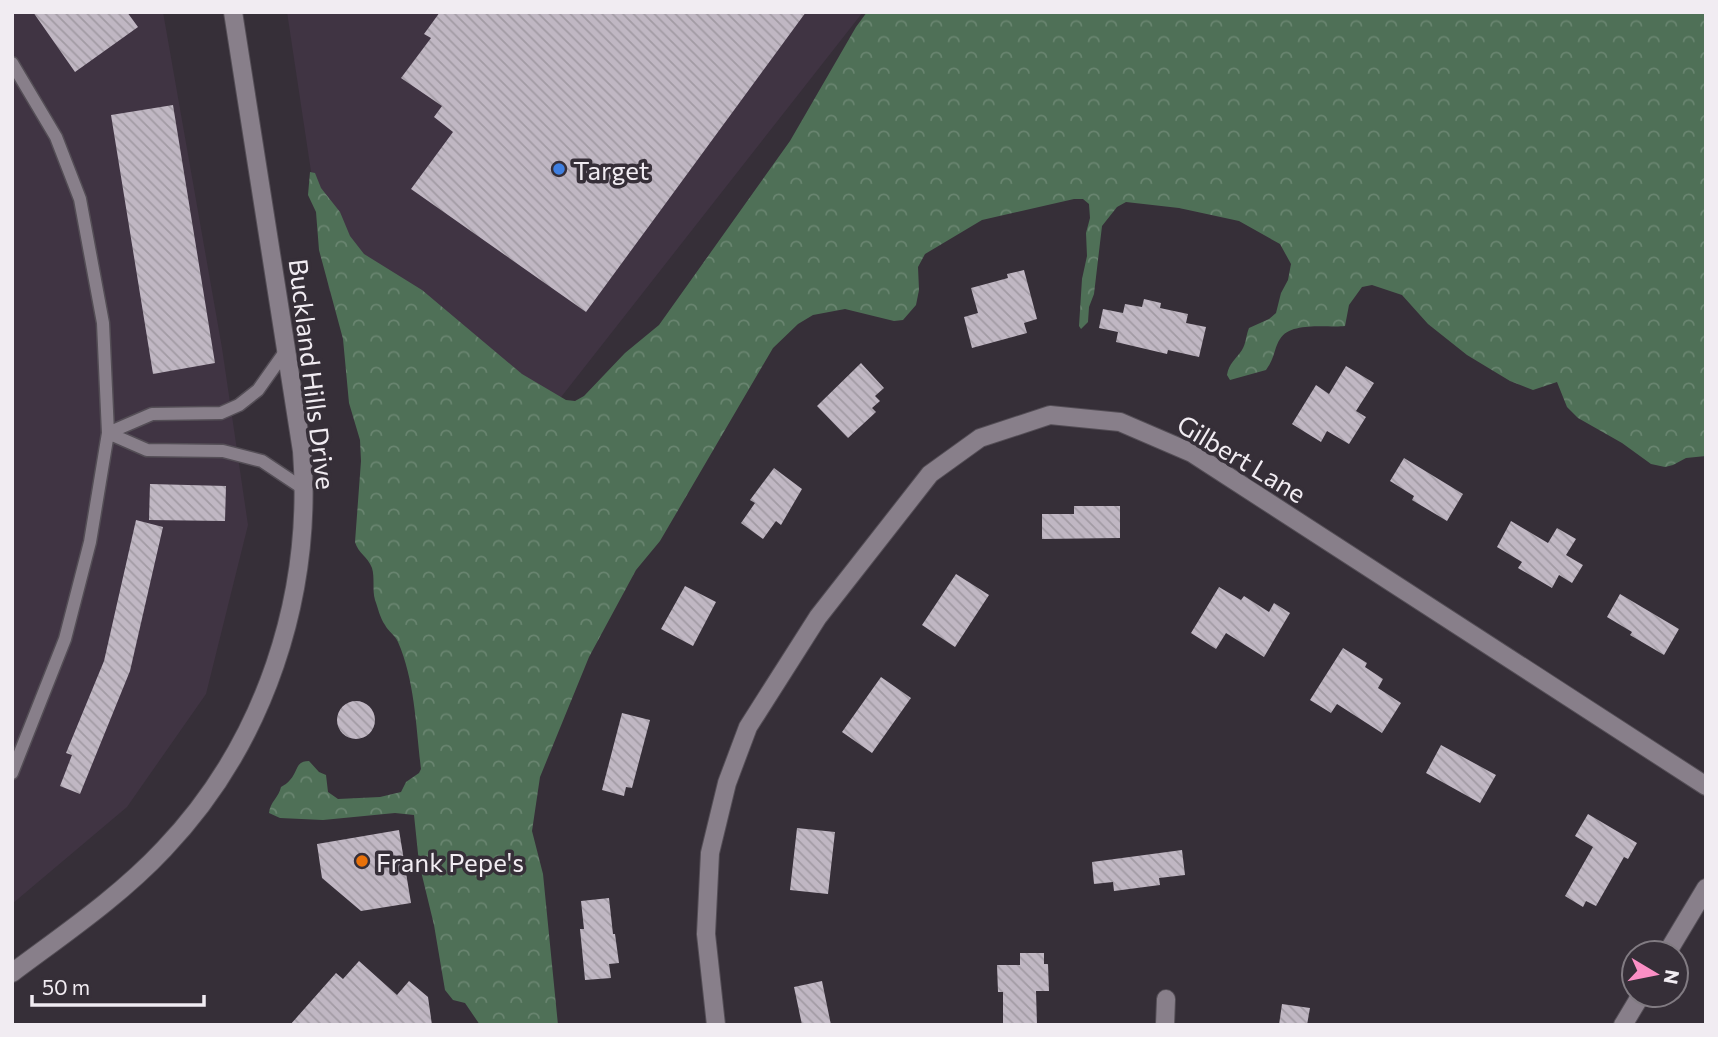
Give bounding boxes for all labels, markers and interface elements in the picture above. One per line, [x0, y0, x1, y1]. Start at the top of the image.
place label: Target [573, 154, 649, 185]
marker: Target [551, 161, 567, 177]
street label: Buckland Hills Drive [283, 257, 343, 491]
street label: Gilbert Lane [1172, 407, 1312, 509]
place label: Frank Pepe's [376, 846, 524, 877]
marker: Frank Pepe's [354, 853, 370, 869]
north arrow [1620, 939, 1690, 1009]
scale bar [32, 964, 203, 1008]
text: N [1660, 968, 1685, 986]
text: 50 m [42, 974, 90, 999]

